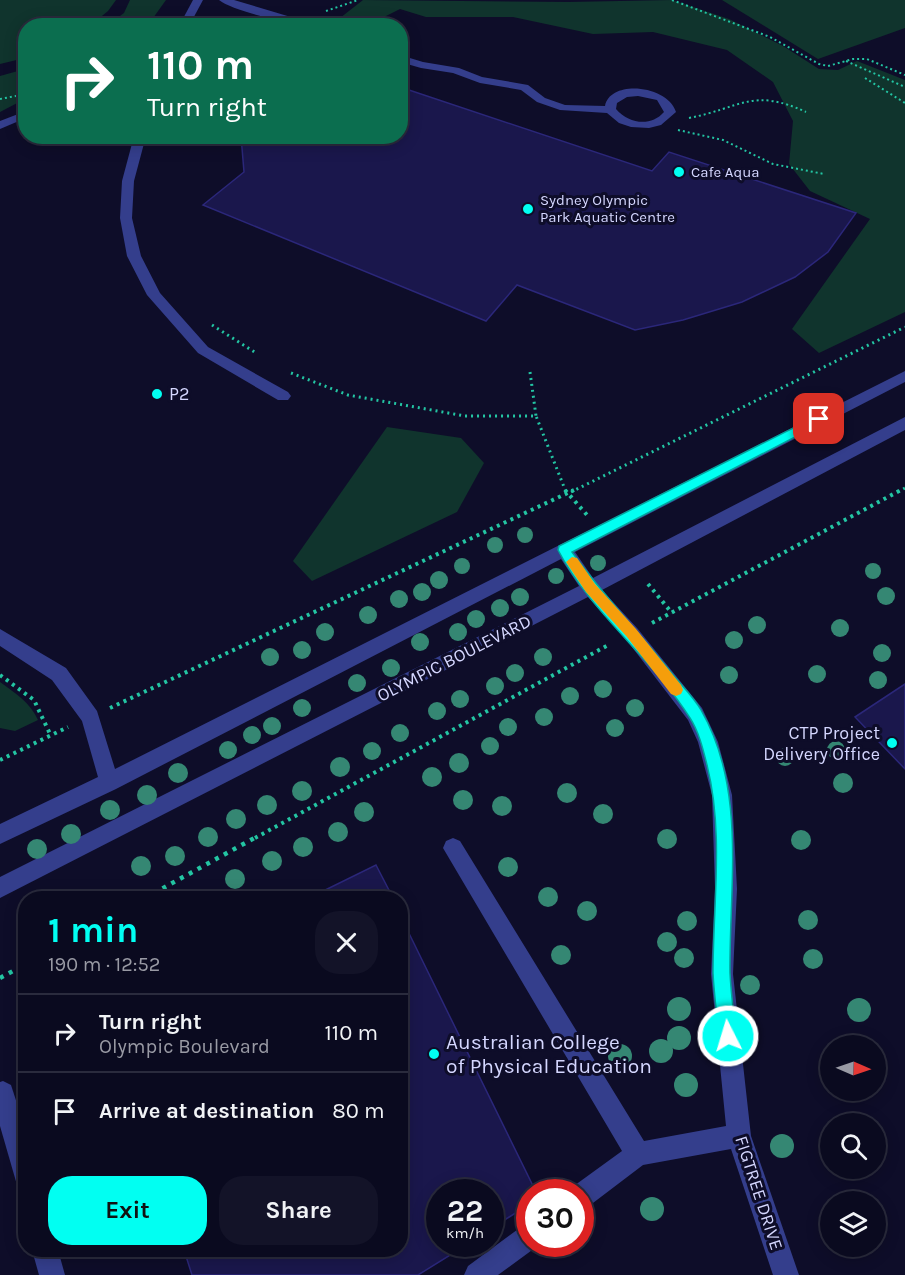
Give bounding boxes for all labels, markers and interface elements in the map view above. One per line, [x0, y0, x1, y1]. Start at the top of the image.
text: 110 m [147, 40, 254, 90]
icon: right [48, 42, 126, 120]
text: Turn right [147, 91, 267, 123]
place label: Cafe Aqua [691, 163, 760, 181]
marker: Cafe Aqua [672, 165, 686, 179]
place label: Sydney Olympic Park Aquatic Centre [540, 191, 675, 226]
marker: Sydney Olympic Park Aquatic Centre [521, 202, 535, 216]
place label: P2 [169, 383, 189, 405]
marker: P2 [150, 387, 164, 401]
pin [793, 393, 844, 444]
icon: arrive [802, 402, 835, 435]
street label: OLYMPIC BOULEVARD [373, 610, 535, 706]
place label: CTP Project Delivery Office [763, 722, 880, 765]
marker: CTP Project Delivery Office [885, 736, 899, 750]
text: 1 min [48, 909, 138, 951]
button: close [315, 911, 378, 974]
text: 190 m · 12:52 [48, 953, 160, 976]
position arrow [696, 1004, 760, 1068]
text: Turn right [99, 1009, 202, 1035]
icon: right [48, 1017, 81, 1050]
text: 110 m [325, 1020, 378, 1046]
place label: Australian College of Physical Education [446, 1030, 652, 1078]
text: Olympic Boulevard [99, 1035, 270, 1058]
north arrow [820, 1035, 886, 1101]
map controls [820, 1035, 886, 1257]
marker: Australian College of Physical Education [427, 1047, 441, 1061]
icon: arrive [48, 1095, 81, 1128]
text: Arrive at destination [99, 1098, 314, 1124]
text: 80 m [332, 1098, 385, 1124]
button: search [820, 1113, 886, 1179]
street label: FIGTREE DRIVE [730, 1133, 788, 1253]
button: Exit [48, 1176, 207, 1245]
button: Share [219, 1176, 378, 1245]
speed limit sign: 30 [516, 1179, 594, 1257]
button: layers [820, 1191, 886, 1257]
text: 22 [447, 1193, 483, 1229]
text: km/h [446, 1224, 484, 1242]

